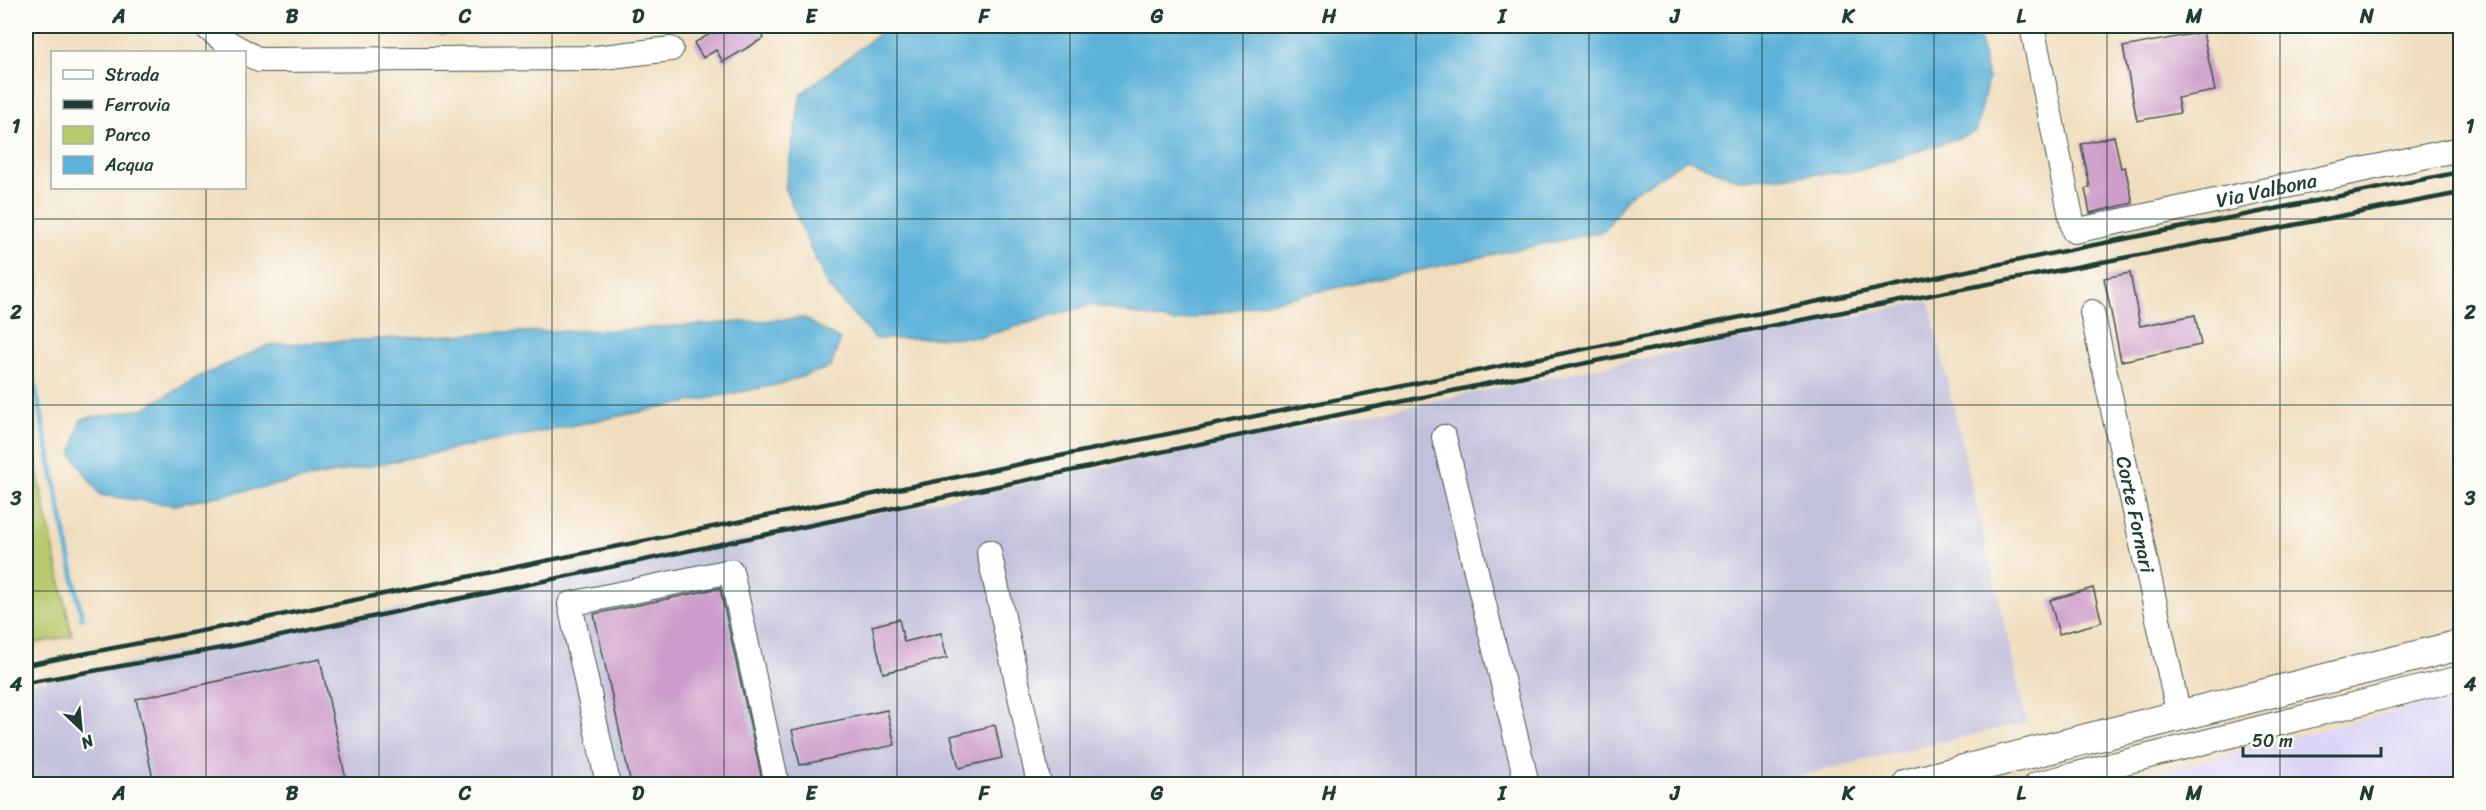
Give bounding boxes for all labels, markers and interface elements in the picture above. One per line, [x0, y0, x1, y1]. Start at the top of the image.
text: A [111, 0, 126, 34]
text: B [286, 0, 299, 34]
text: C [458, 0, 472, 34]
text: D [632, 0, 645, 34]
text: E [805, 0, 818, 34]
text: F [978, 0, 991, 34]
text: G [1150, 0, 1164, 34]
text: H [1321, 0, 1337, 34]
text: I [1497, 0, 1508, 34]
text: J [1669, 0, 1681, 34]
text: K [1841, 0, 1856, 34]
text: L [2016, 0, 2026, 34]
text: M [2185, 0, 2203, 34]
text: N [2359, 0, 2375, 34]
legend [51, 51, 246, 189]
text: Strada [105, 59, 160, 91]
text: Ferrovia [105, 89, 170, 121]
text: 1 [12, 109, 21, 144]
text: 1 [2466, 109, 2475, 144]
text: Parco [105, 119, 150, 151]
text: Acqua [104, 149, 154, 181]
street label: Via Valbona [2213, 162, 2321, 218]
text: 2 [9, 295, 22, 330]
text: 2 [2463, 295, 2476, 330]
street label: Corte Fornari [2106, 453, 2165, 577]
text: 3 [10, 481, 22, 516]
text: 3 [2464, 481, 2476, 516]
text: 4 [9, 667, 23, 702]
text: 4 [2463, 667, 2477, 702]
north arrow [51, 699, 111, 759]
scale bar [2243, 720, 2381, 758]
text: 50 m [2252, 725, 2293, 757]
text: N [75, 726, 100, 758]
text: A [111, 776, 126, 810]
text: B [286, 776, 299, 810]
text: C [458, 776, 472, 810]
text: D [632, 776, 645, 810]
text: E [805, 776, 818, 810]
text: F [978, 776, 991, 810]
text: G [1150, 776, 1164, 810]
text: H [1321, 776, 1337, 810]
text: I [1497, 776, 1508, 810]
text: J [1669, 776, 1681, 810]
text: K [1841, 776, 1856, 810]
text: L [2016, 776, 2026, 810]
text: M [2185, 776, 2203, 810]
text: N [2359, 776, 2375, 810]

